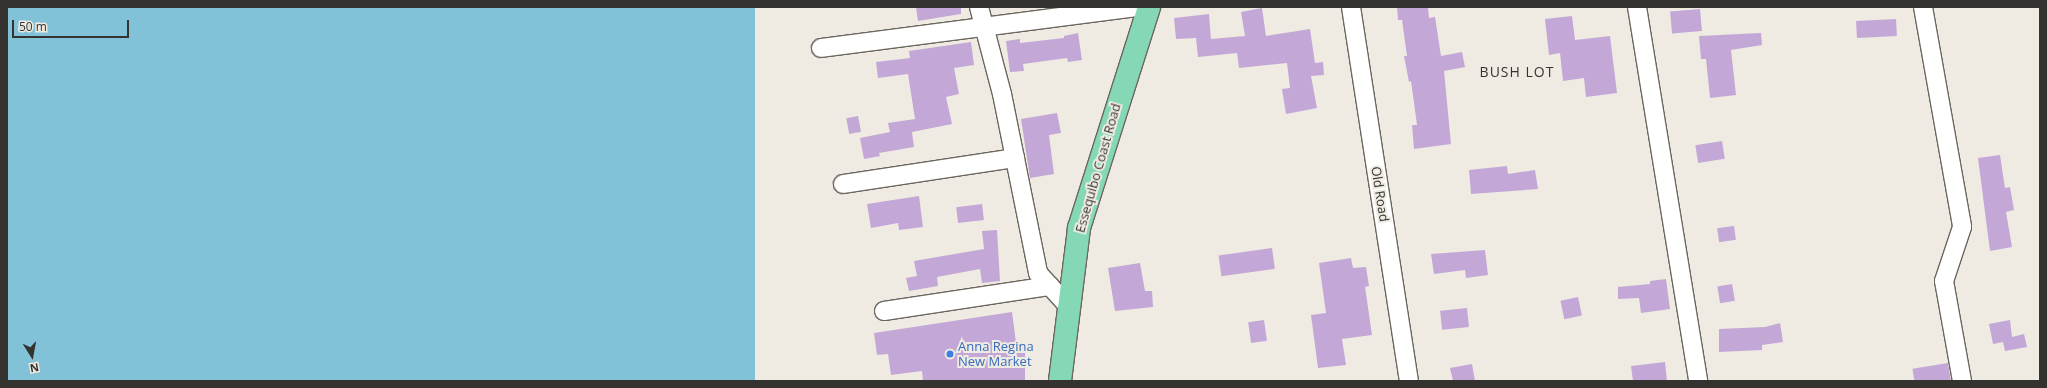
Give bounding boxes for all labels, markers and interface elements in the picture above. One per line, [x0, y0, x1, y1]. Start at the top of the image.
scale bar [14, 12, 131, 38]
text: 50 m [19, 18, 47, 35]
district label: BUSH LOT [1480, 64, 1554, 80]
street label: Essequibo Coast Road [1072, 102, 1124, 234]
street label: Old Road [1368, 165, 1392, 223]
north arrow [12, 336, 52, 376]
place label: Anna Regina New Market [958, 339, 1034, 370]
marker: Anna Regina New Market [945, 349, 955, 359]
text: N [29, 360, 40, 376]

